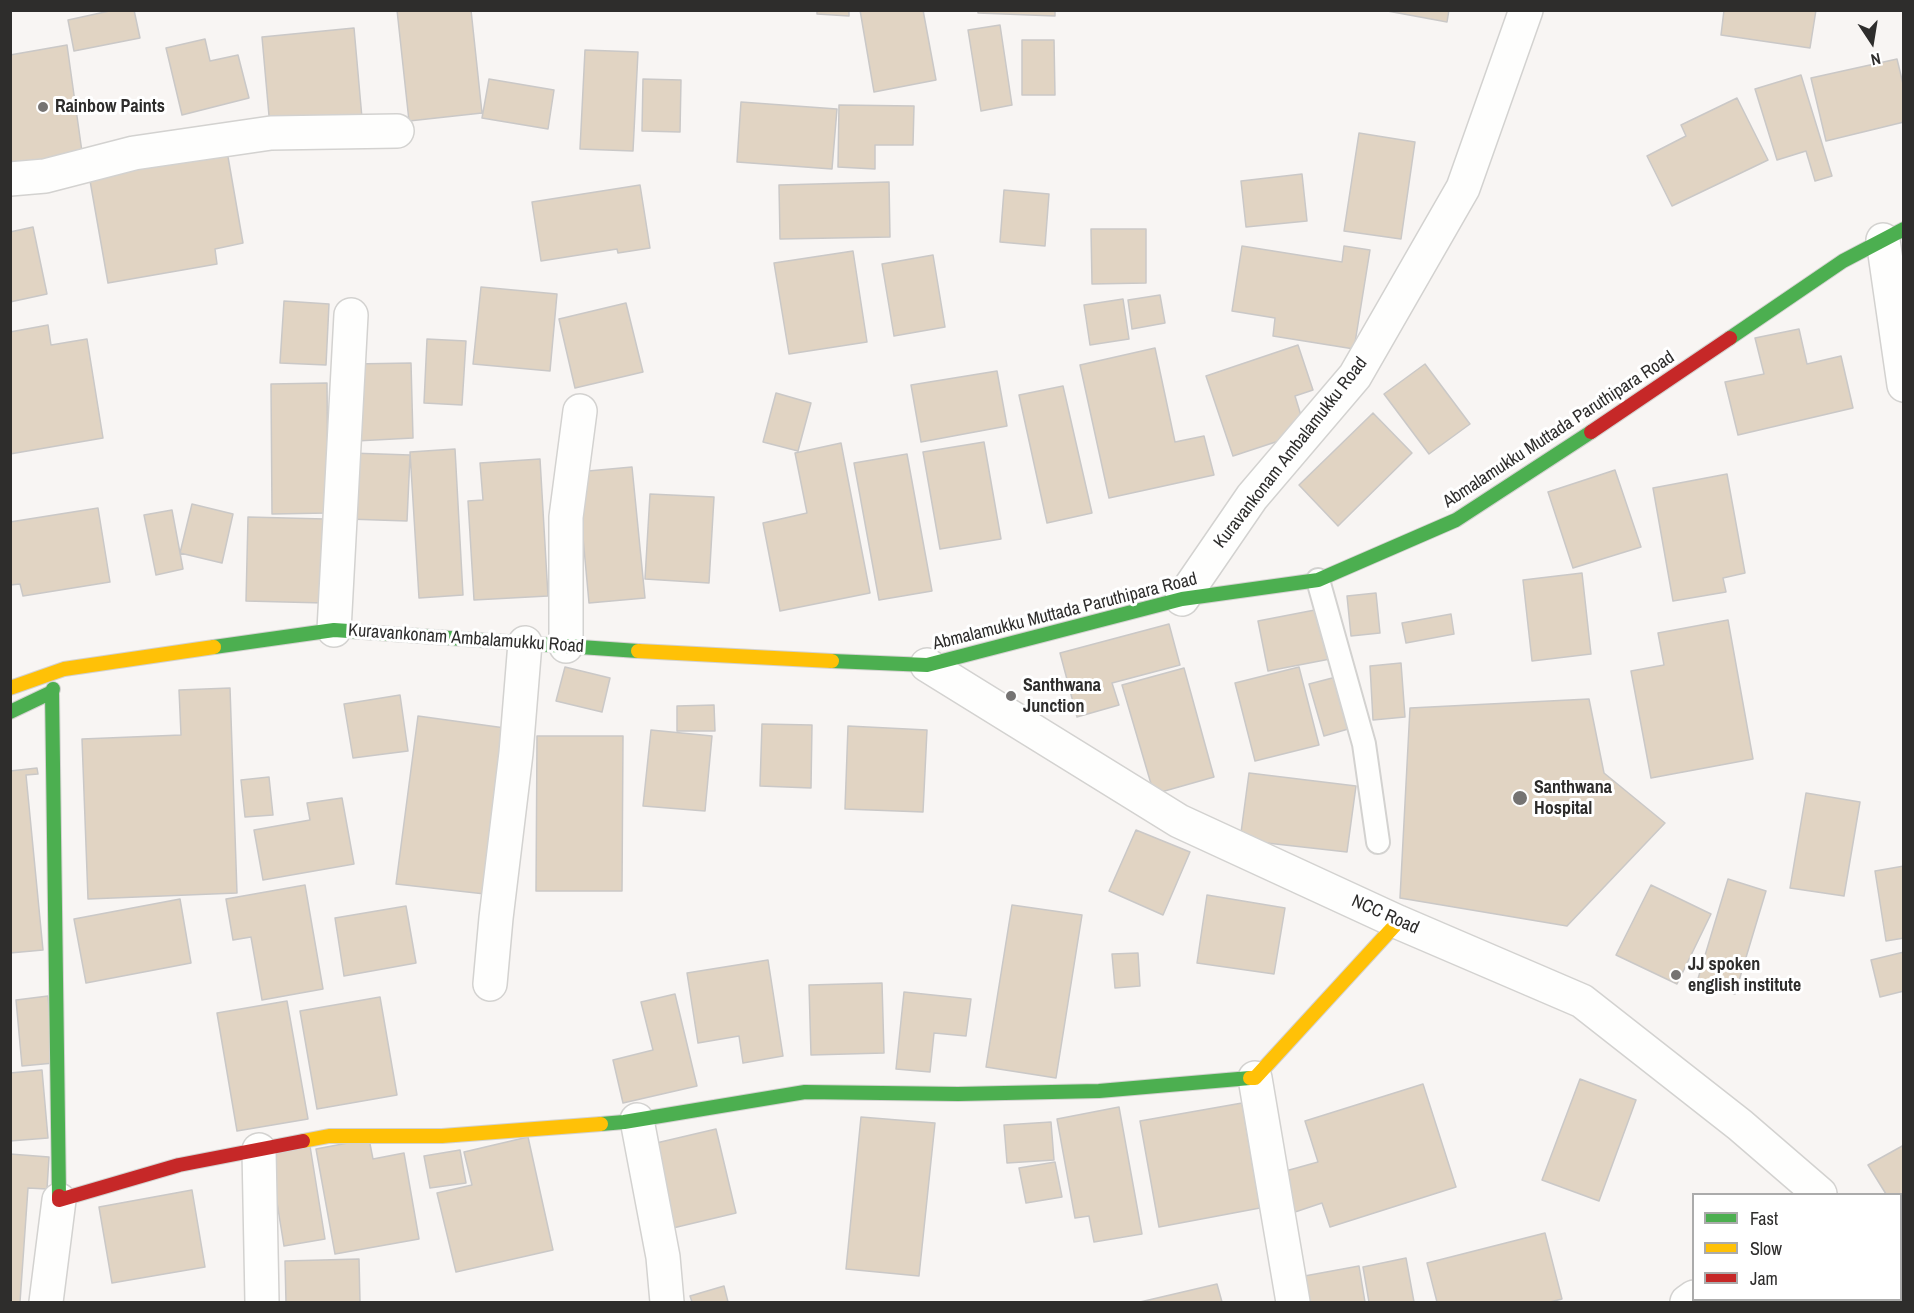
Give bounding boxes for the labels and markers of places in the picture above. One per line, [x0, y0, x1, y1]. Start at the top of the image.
place label: Rainbow Paints [55, 96, 165, 118]
marker: Rainbow Paints [36, 100, 50, 114]
place label: Santhwana Junction [1023, 675, 1101, 718]
marker: Santhwana Junction [1004, 689, 1018, 703]
place label: Santhwana Hospital [1534, 777, 1612, 820]
marker: Santhwana Hospital [1511, 789, 1529, 807]
place label: JJ spoken english institute [1688, 954, 1801, 996]
marker: JJ spoken english institute [1669, 968, 1683, 982]

